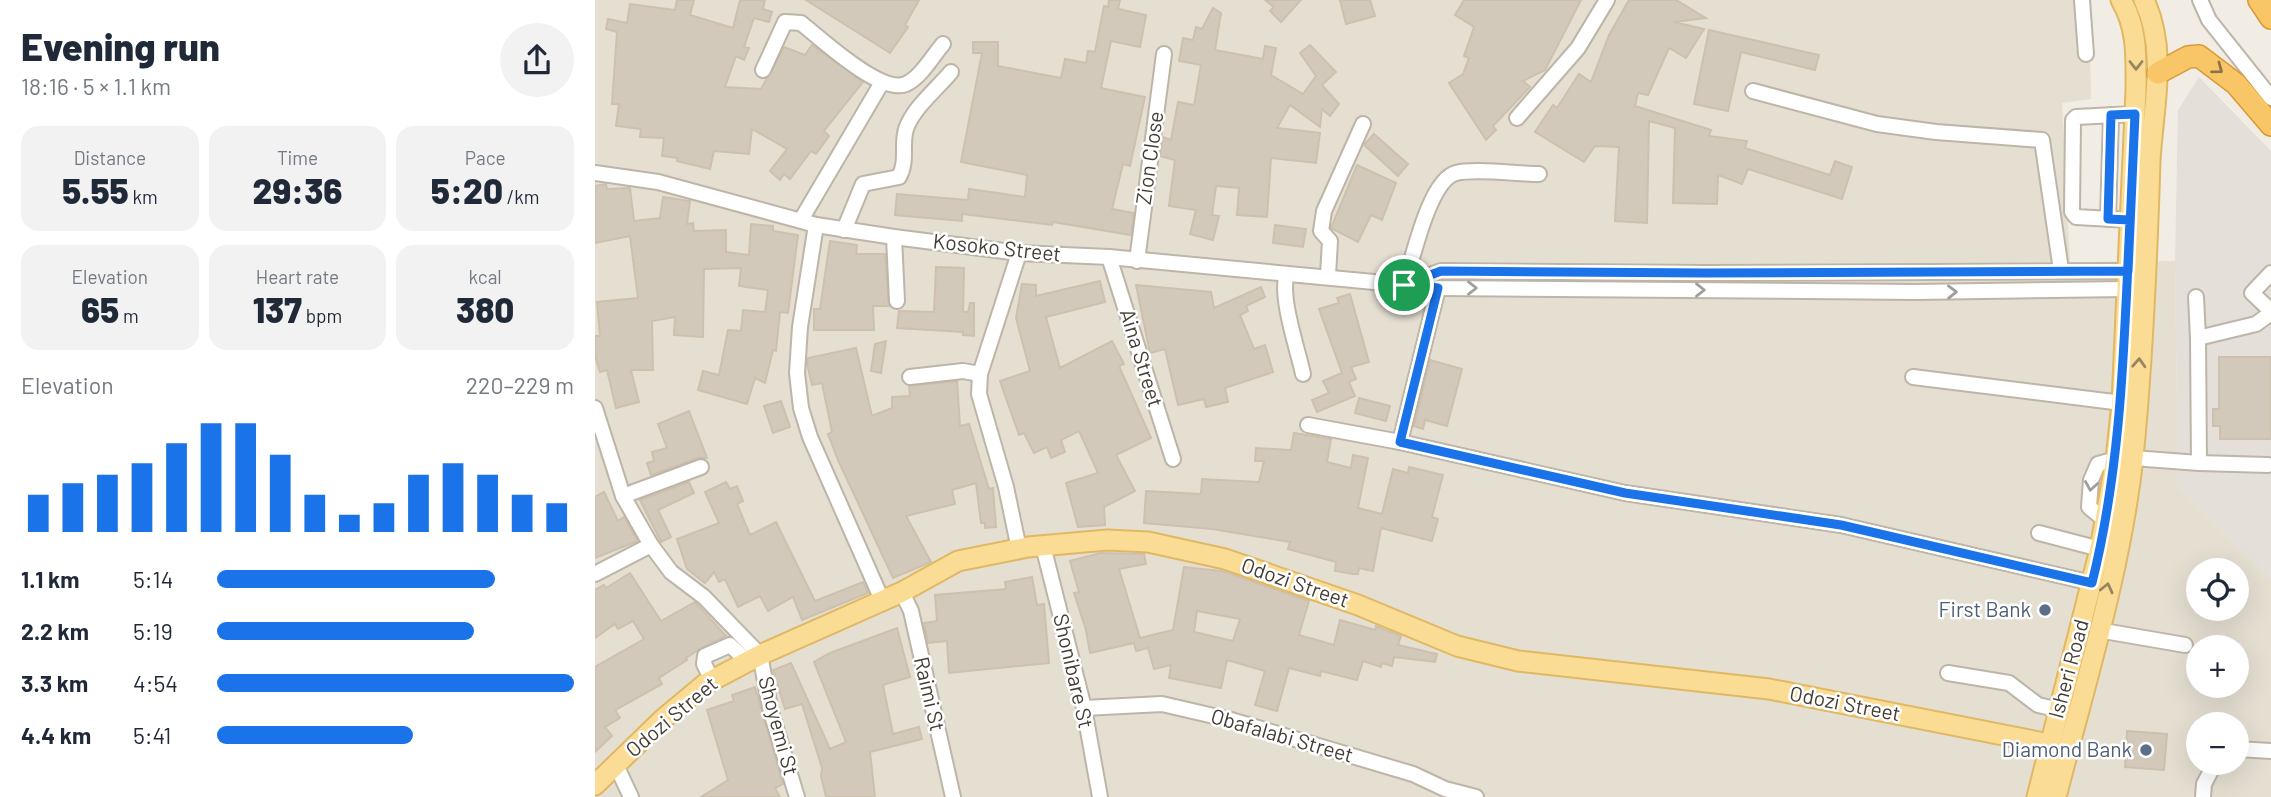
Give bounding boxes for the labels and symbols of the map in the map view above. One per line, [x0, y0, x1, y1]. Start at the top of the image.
one-way arrow [2128, 60, 2144, 71]
one-way arrow [2210, 61, 2223, 74]
street label: Zion Close [1130, 109, 1167, 206]
street label: Kosoko Street [932, 227, 1062, 266]
pin [1374, 255, 1434, 315]
one-way arrow [1468, 280, 1478, 296]
one-way arrow [1695, 282, 1706, 298]
one-way arrow [1947, 284, 1958, 299]
street label: Aina Street [1116, 305, 1169, 410]
one-way arrow [2131, 358, 2146, 369]
one-way arrow [2083, 480, 2098, 492]
street label: Odozi Street [1238, 552, 1353, 612]
one-way arrow [2099, 582, 2114, 594]
place label: First Bank [1939, 596, 2031, 621]
marker: First Bank [2037, 602, 2053, 618]
street label: Shonibare St [1049, 611, 1100, 730]
street label: Isheri Road [2042, 616, 2093, 721]
street label: Raimi St [910, 654, 951, 733]
street label: Odozi Street [620, 670, 722, 761]
street label: Shoyemi St [754, 673, 805, 778]
street label: Odozi Street [1788, 680, 1903, 726]
street label: Obafalabi Street [1208, 702, 1356, 767]
place label: Diamond Bank [2002, 736, 2132, 761]
marker: Diamond Bank [2138, 742, 2154, 758]

